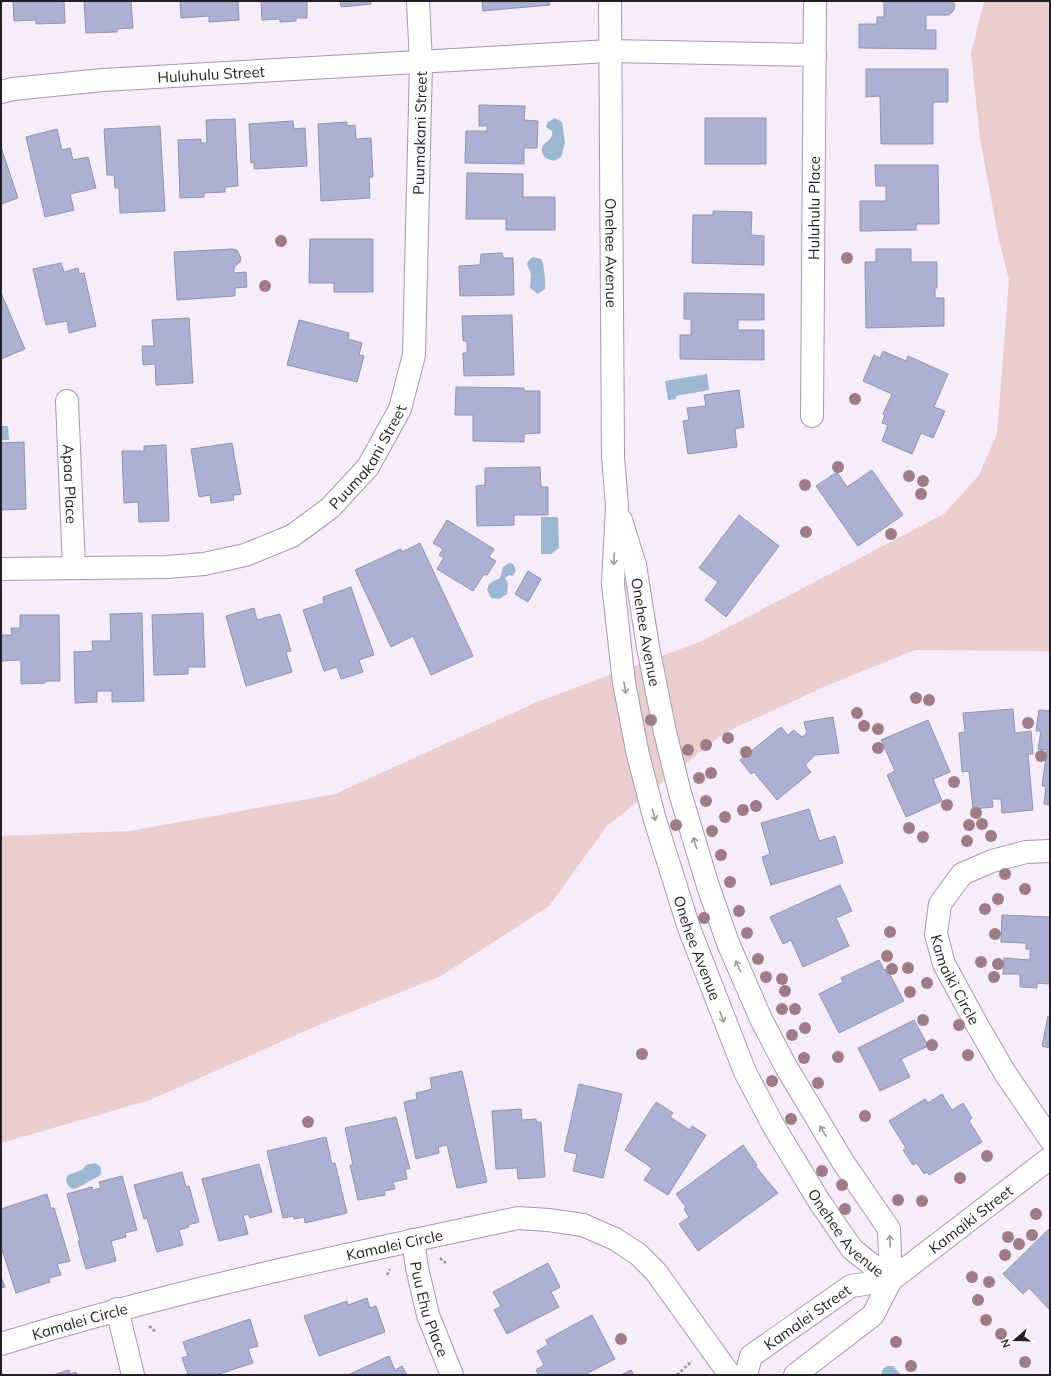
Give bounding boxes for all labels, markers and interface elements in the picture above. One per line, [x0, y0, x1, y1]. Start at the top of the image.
street label: Huluhulu Street [157, 61, 265, 86]
street label: Puumakani Street [408, 71, 430, 195]
street label: Huluhulu Place [804, 156, 823, 260]
street label: Onehee Avenue [602, 198, 622, 308]
street label: Puumakani Street [324, 403, 410, 513]
street label: Apaa Place [59, 444, 82, 524]
one-way arrow [610, 552, 618, 565]
street label: Onehee Avenue [628, 576, 665, 688]
one-way arrow [621, 681, 629, 694]
one-way arrow [651, 808, 658, 821]
one-way arrow [691, 837, 698, 850]
street label: Onehee Avenue [670, 893, 726, 1003]
street label: Kamaiki Circle [927, 932, 985, 1028]
one-way arrow [734, 960, 741, 972]
one-way arrow [719, 1011, 727, 1023]
one-way arrow [819, 1125, 827, 1137]
street label: Kamaiki Street [925, 1181, 1016, 1257]
street label: Onehee Avenue [804, 1185, 888, 1281]
street label: Kamalei Circle [344, 1225, 444, 1264]
one-way arrow [886, 1235, 893, 1248]
street label: Puu Ehu Place [407, 1260, 453, 1359]
street label: Kamalei Street [760, 1280, 854, 1354]
street label: Kamalei Circle [30, 1299, 130, 1344]
north arrow [995, 1320, 1035, 1360]
text: N [998, 1337, 1014, 1350]

